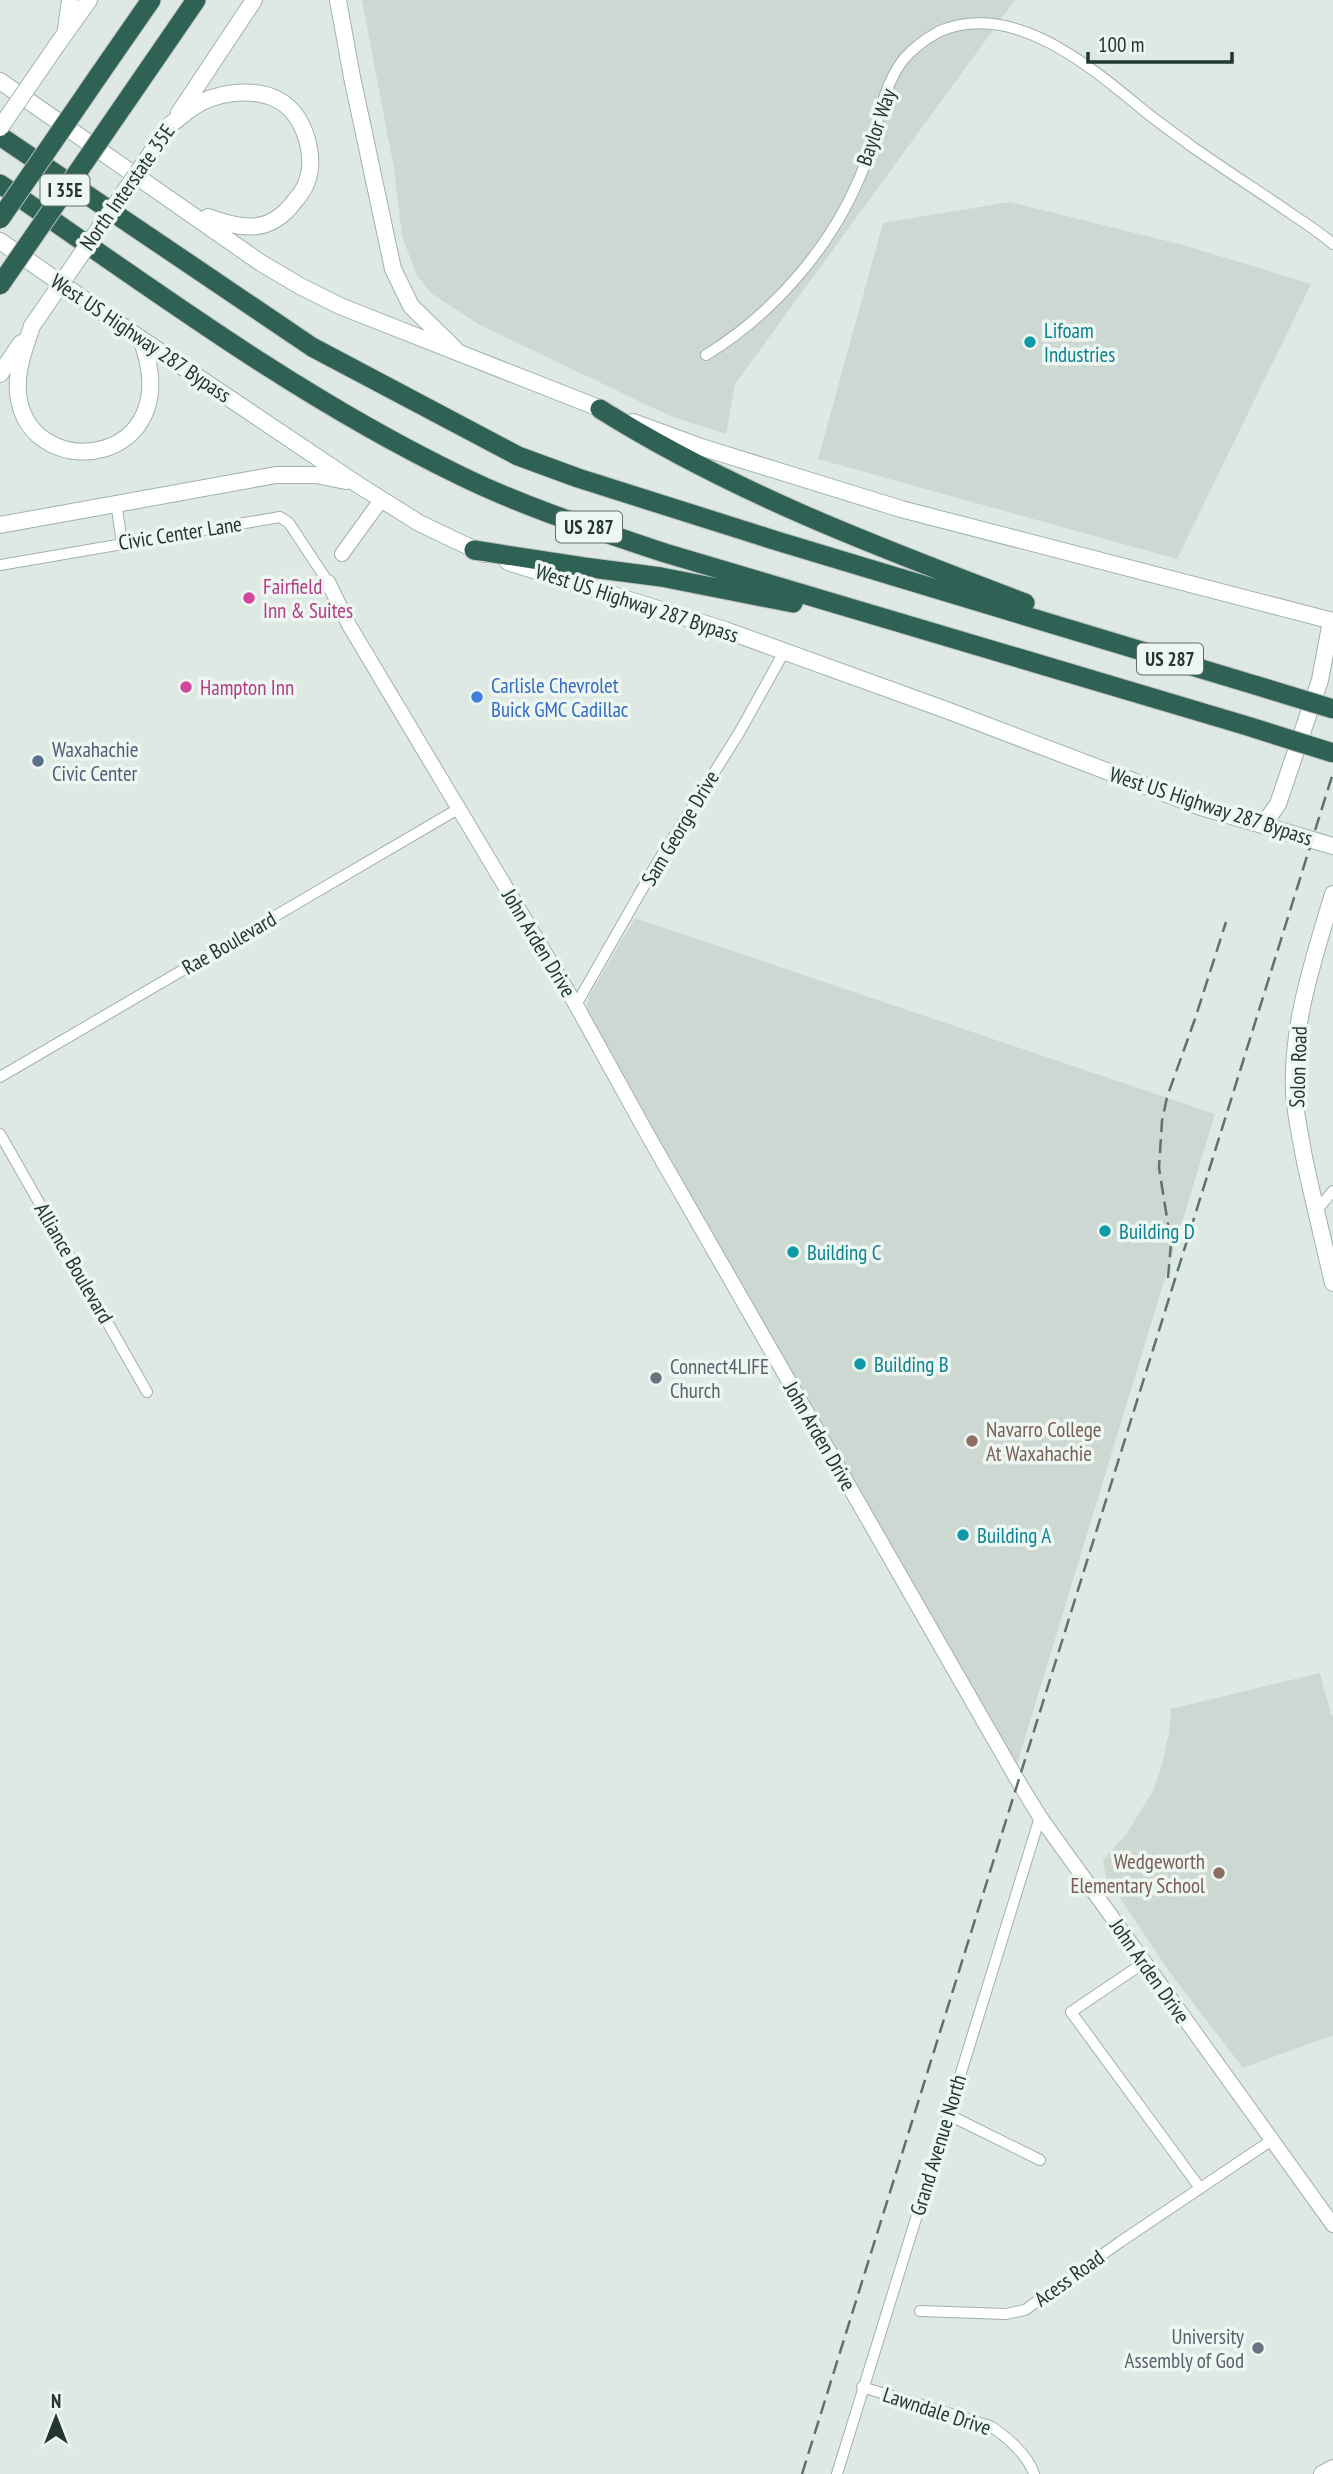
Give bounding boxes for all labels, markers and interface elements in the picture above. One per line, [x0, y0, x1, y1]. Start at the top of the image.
scale bar [1088, 21, 1232, 65]
text: 100 m [1098, 31, 1144, 58]
street label: Baylor Way [850, 85, 902, 169]
street label: North Interstate 35E [73, 119, 181, 255]
road number: I 35E [41, 174, 90, 206]
street label: West US Highway 287 Bypass [46, 268, 236, 408]
place label: Lifoam Industries [1044, 317, 1115, 368]
marker: Lifoam Industries [1022, 334, 1038, 350]
street label: Civic Center Lane [116, 510, 244, 556]
road number: US 287 [556, 512, 622, 542]
street label: West US Highway 287 Bypass [532, 557, 742, 649]
place label: Fairfield Inn & Suites [263, 573, 353, 624]
marker: Fairfield Inn & Suites [241, 590, 257, 606]
road number: US 287 [1137, 644, 1203, 674]
place label: Carlisle Chevrolet Buick GMC Cadillac [491, 672, 629, 723]
place label: Hampton Inn [200, 674, 294, 701]
marker: Hampton Inn [178, 679, 194, 695]
marker: Carlisle Chevrolet Buick GMC Cadillac [469, 689, 485, 705]
place label: Waxahachie Civic Center [52, 736, 138, 787]
marker: Waxahachie Civic Center [30, 753, 46, 769]
street label: West US Highway 287 Bypass [1106, 760, 1316, 852]
street label: Sam George Drive [635, 766, 725, 890]
street label: John Arden Drive [496, 883, 582, 1002]
street label: Rae Boulevard [177, 905, 281, 981]
street label: Solon Road [1283, 1026, 1313, 1108]
street label: Alliance Boulevard [29, 1198, 119, 1328]
place label: Building D [1119, 1218, 1195, 1245]
marker: Building D [1097, 1223, 1113, 1239]
place label: Building C [807, 1239, 882, 1266]
marker: Building C [785, 1244, 801, 1260]
place label: Building B [874, 1351, 949, 1378]
place label: Connect4LIFE Church [670, 1353, 769, 1404]
marker: Building B [852, 1356, 868, 1372]
marker: Connect4LIFE Church [648, 1370, 664, 1386]
street label: John Arden Drive [777, 1376, 862, 1495]
place label: Navarro College At Waxahachie [986, 1416, 1101, 1467]
marker: Navarro College At Waxahachie [964, 1433, 980, 1449]
place label: Building A [977, 1522, 1051, 1549]
marker: Building A [955, 1527, 971, 1543]
place label: Wedgeworth Elementary School [1070, 1848, 1205, 1899]
marker: Wedgeworth Elementary School [1211, 1865, 1227, 1881]
street label: John Arden Drive [1103, 1913, 1196, 2029]
street label: Grand Avenue North [904, 2071, 972, 2219]
street label: Acess Road [1029, 2244, 1109, 2312]
place label: University Assembly of God [1125, 2323, 1244, 2374]
marker: University Assembly of God [1250, 2340, 1266, 2356]
street label: Lawndale Drive [880, 2381, 994, 2441]
north arrow [21, 2383, 91, 2453]
text: N [51, 2389, 61, 2413]

